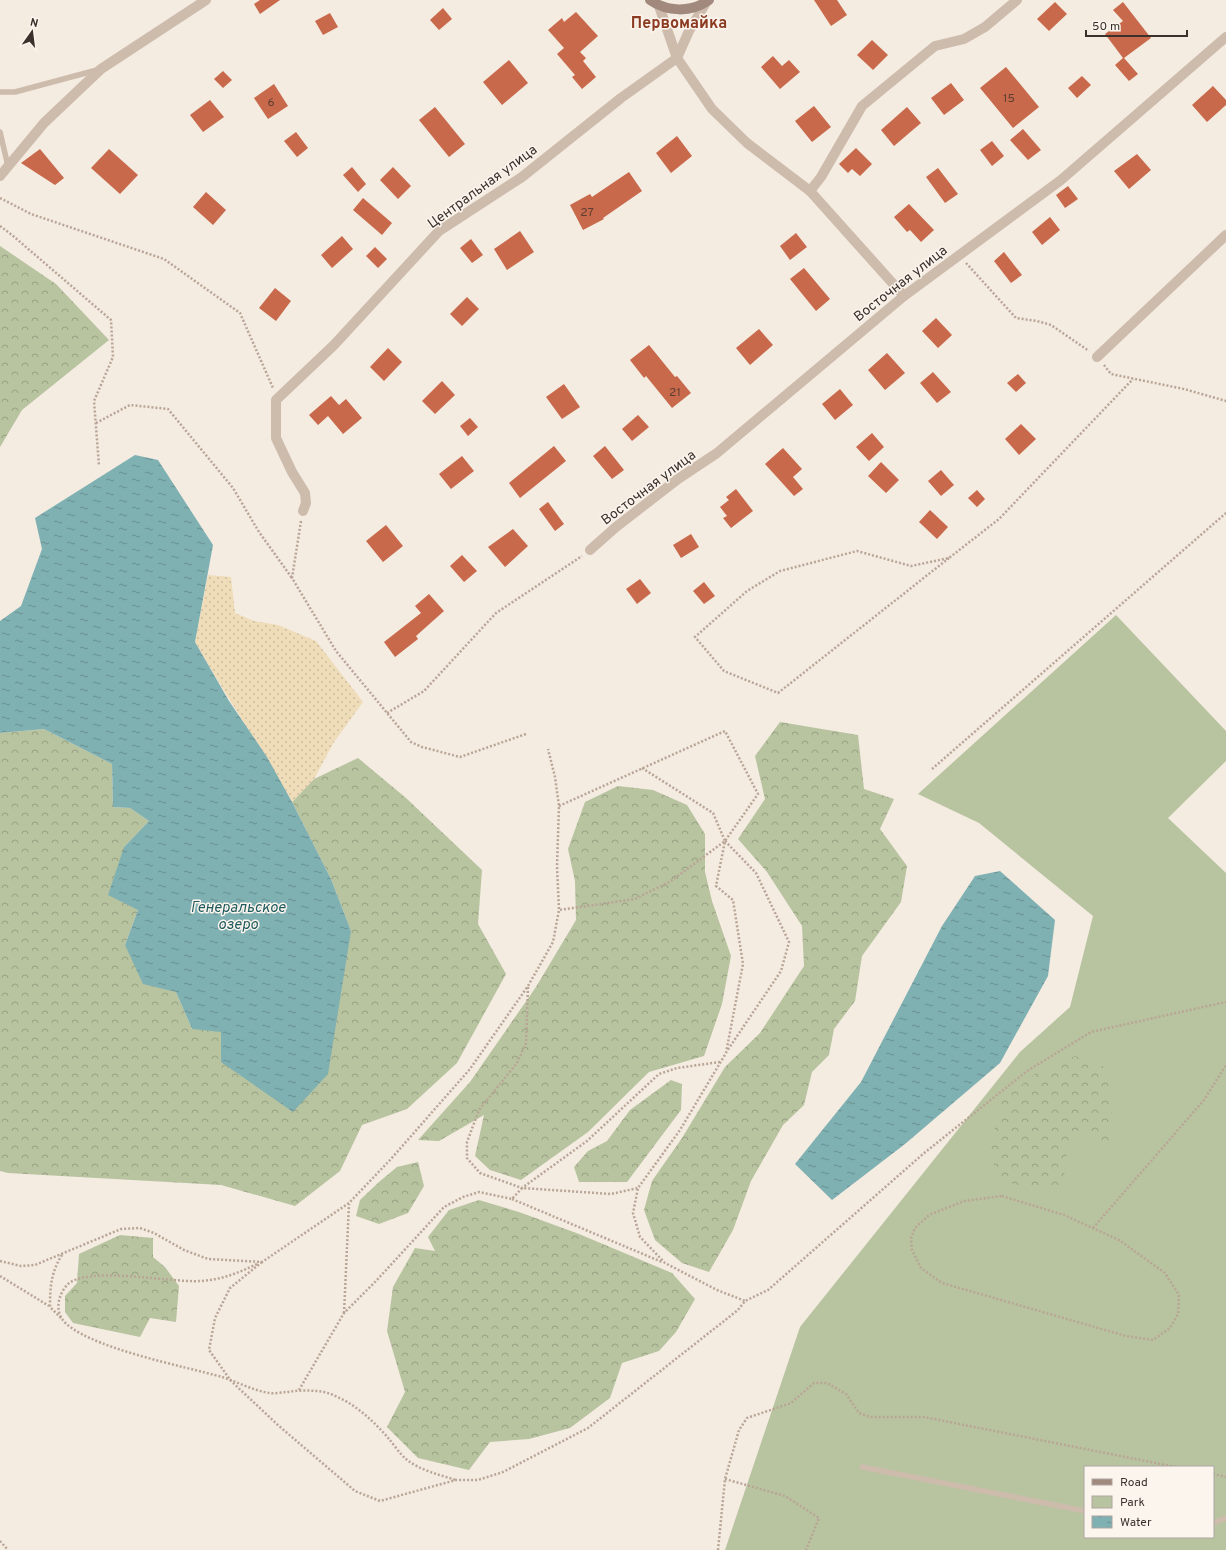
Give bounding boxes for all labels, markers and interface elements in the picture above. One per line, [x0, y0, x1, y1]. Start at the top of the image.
north arrow [12, 12, 52, 52]
scale bar [1086, 12, 1187, 38]
district label: Первомайка [631, 14, 727, 34]
text: N [29, 16, 40, 31]
text: 50 m [1092, 19, 1120, 35]
house number: 15 [1003, 91, 1015, 107]
house number: 6 [267, 95, 275, 111]
street label: Центральная улица [425, 142, 541, 233]
house number: 27 [580, 205, 594, 221]
street label: Восточная улица [851, 242, 951, 326]
house number: 21 [669, 385, 681, 401]
street label: Восточная улица [598, 447, 700, 529]
water label: Генеральское озеро [190, 899, 286, 935]
legend [1084, 1466, 1214, 1538]
text: Road [1120, 1475, 1148, 1491]
text: Park [1120, 1495, 1145, 1511]
text: Water [1120, 1515, 1152, 1531]

